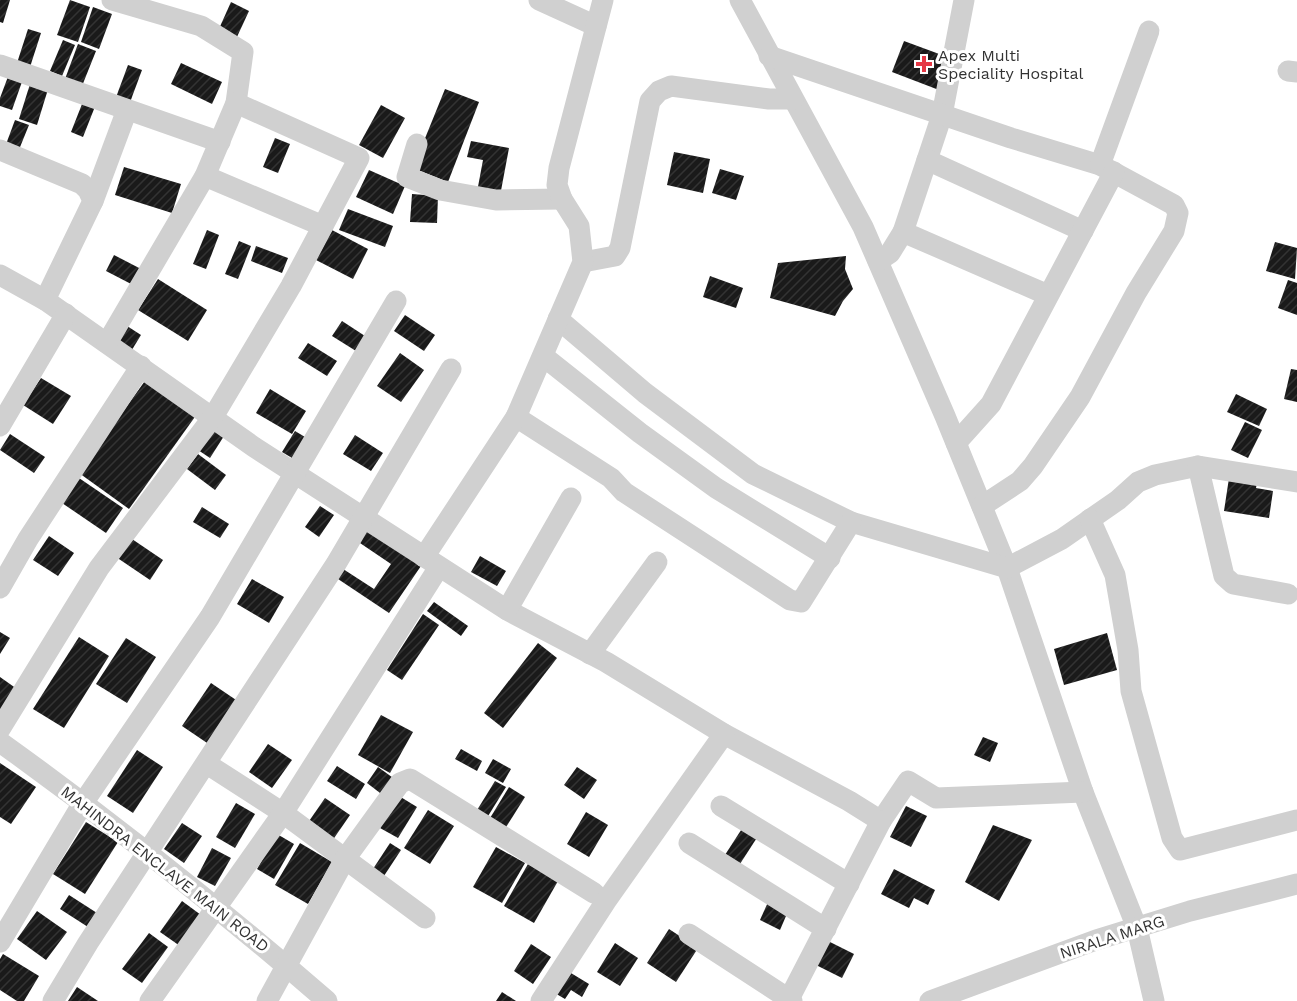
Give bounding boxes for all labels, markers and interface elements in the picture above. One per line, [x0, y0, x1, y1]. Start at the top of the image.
place label: Apex Multi Speciality Hospital [938, 46, 1084, 83]
marker: Apex Multi Speciality Hospital [915, 55, 933, 73]
street label: MAHINDRA ENCLAVE MAIN ROAD [57, 782, 273, 956]
street label: NIRALA MARG [1057, 911, 1167, 963]

